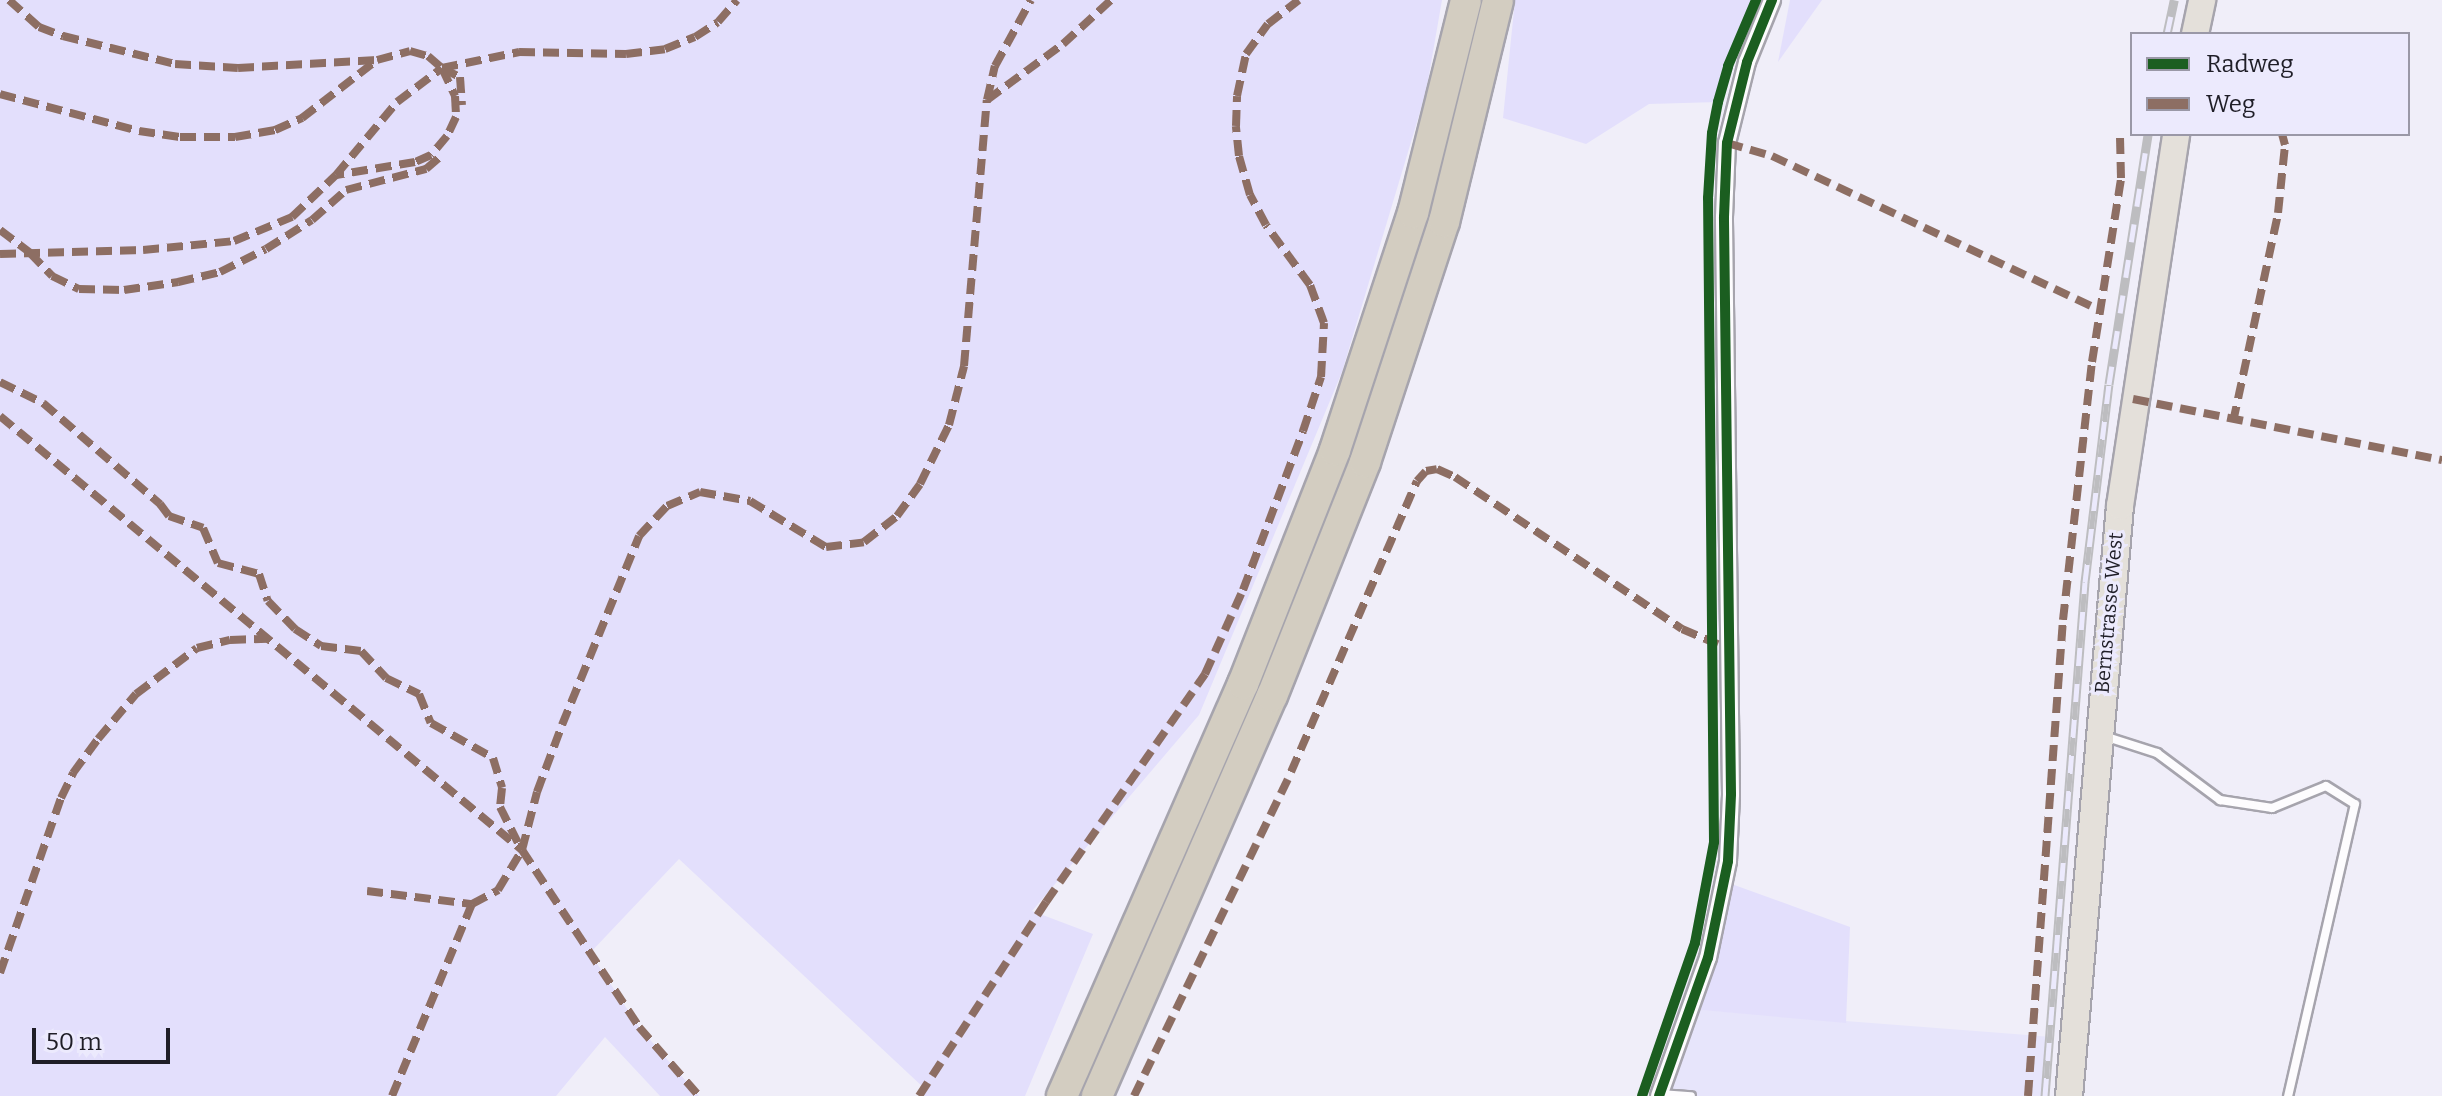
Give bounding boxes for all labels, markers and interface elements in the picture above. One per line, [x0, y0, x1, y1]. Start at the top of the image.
legend [2130, 32, 2410, 136]
text: Radweg [2206, 50, 2294, 78]
text: Weg [2206, 90, 2255, 118]
street label: Bernstrasse West [2090, 531, 2128, 695]
scale bar [36, 1012, 174, 1062]
text: 50 m [46, 1028, 102, 1056]

